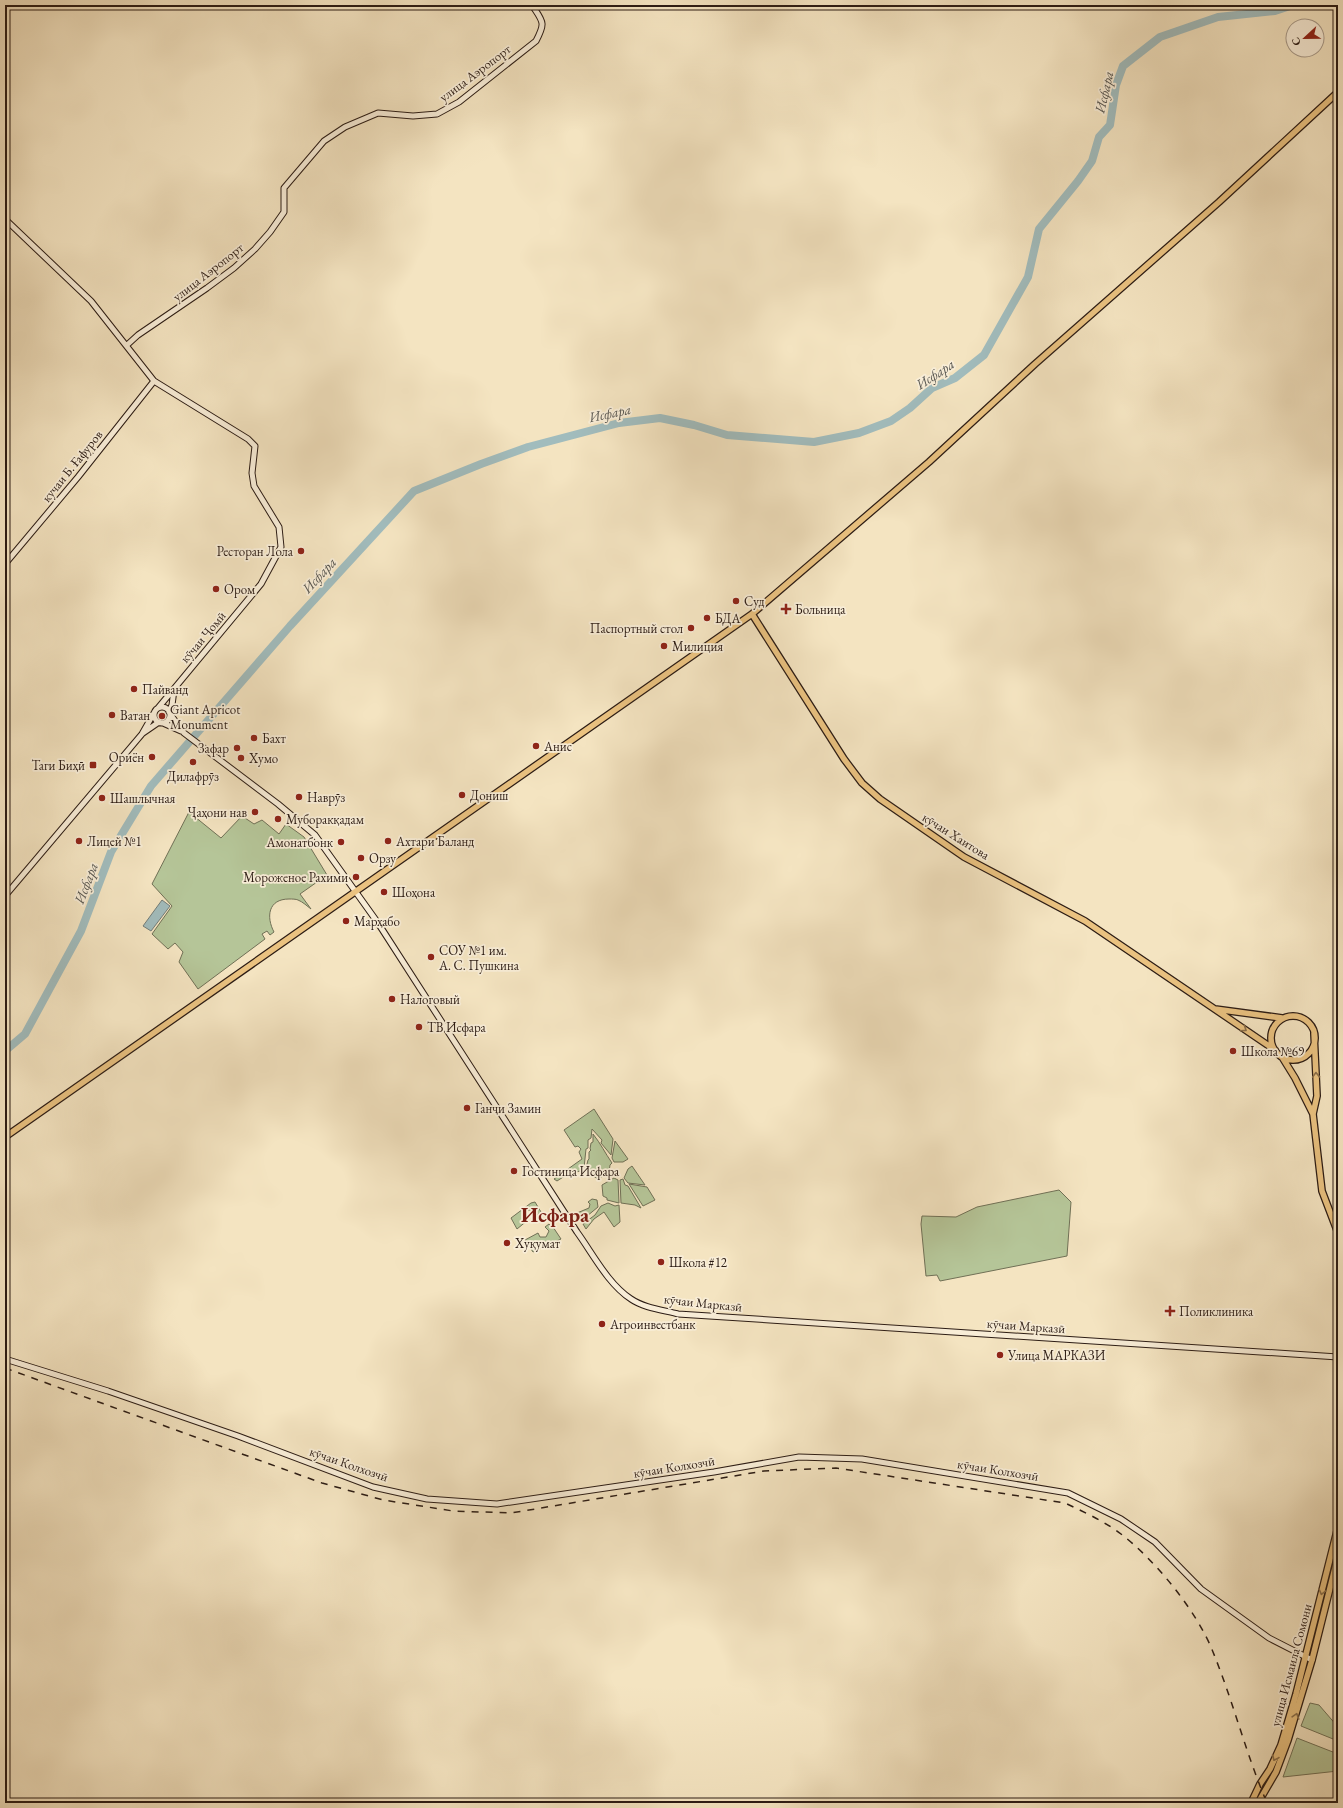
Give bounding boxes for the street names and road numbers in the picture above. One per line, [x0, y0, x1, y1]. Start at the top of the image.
street label: улица Аэропорт [436, 40, 515, 106]
street label: улица Аэропорт [169, 239, 247, 305]
street label: кучаи Б. Ғафуров [38, 426, 107, 505]
street label: кӯчаи Ҷомӣ [176, 608, 230, 666]
street label: кӯчаи Хаитова [919, 809, 993, 864]
street label: кӯчаи Марказӣ [663, 1290, 743, 1316]
street label: кӯчаи Марказӣ [986, 1315, 1066, 1337]
street label: кӯчаи Колхозчӣ [307, 1443, 391, 1485]
street label: кӯчаи Колхозчӣ [632, 1452, 716, 1482]
street label: кӯчаи Колхозчӣ [956, 1455, 1040, 1485]
street label: улица Исмаила Сомони [1266, 1602, 1316, 1728]

